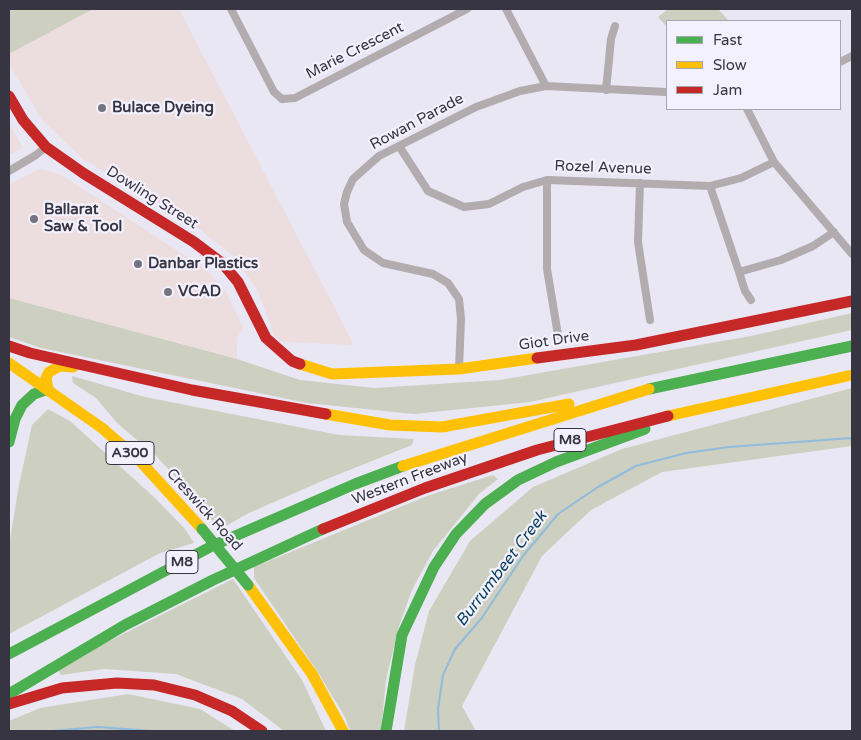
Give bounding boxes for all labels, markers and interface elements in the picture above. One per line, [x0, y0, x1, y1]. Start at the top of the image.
street label: Marie Crescent [303, 19, 407, 83]
legend [666, 20, 841, 110]
text: Fast [713, 31, 742, 49]
text: Slow [713, 56, 747, 74]
text: Jam [713, 81, 742, 99]
street label: Rowan Parade [367, 90, 467, 154]
place label: Bulace Dyeing [112, 99, 214, 117]
marker: Bulace Dyeing [96, 102, 108, 114]
street label: Rozel Avenue [554, 157, 652, 179]
street label: Dowling Street [103, 163, 201, 233]
place label: Ballarat Saw & Tool [44, 201, 122, 236]
marker: Ballarat Saw & Tool [28, 213, 40, 225]
place label: Danbar Plastics [148, 255, 258, 273]
marker: Danbar Plastics [132, 258, 144, 270]
place label: VCAD [178, 283, 221, 301]
marker: VCAD [162, 286, 174, 298]
street label: Giot Drive [518, 327, 590, 355]
road number: M8 [554, 428, 586, 452]
road number: A300 [106, 442, 154, 464]
street label: Western Freeway [350, 449, 470, 509]
street label: Creswick Road [162, 465, 246, 555]
water label: Burrumbeet Creek [452, 507, 552, 631]
road number: M8 [166, 550, 198, 574]

